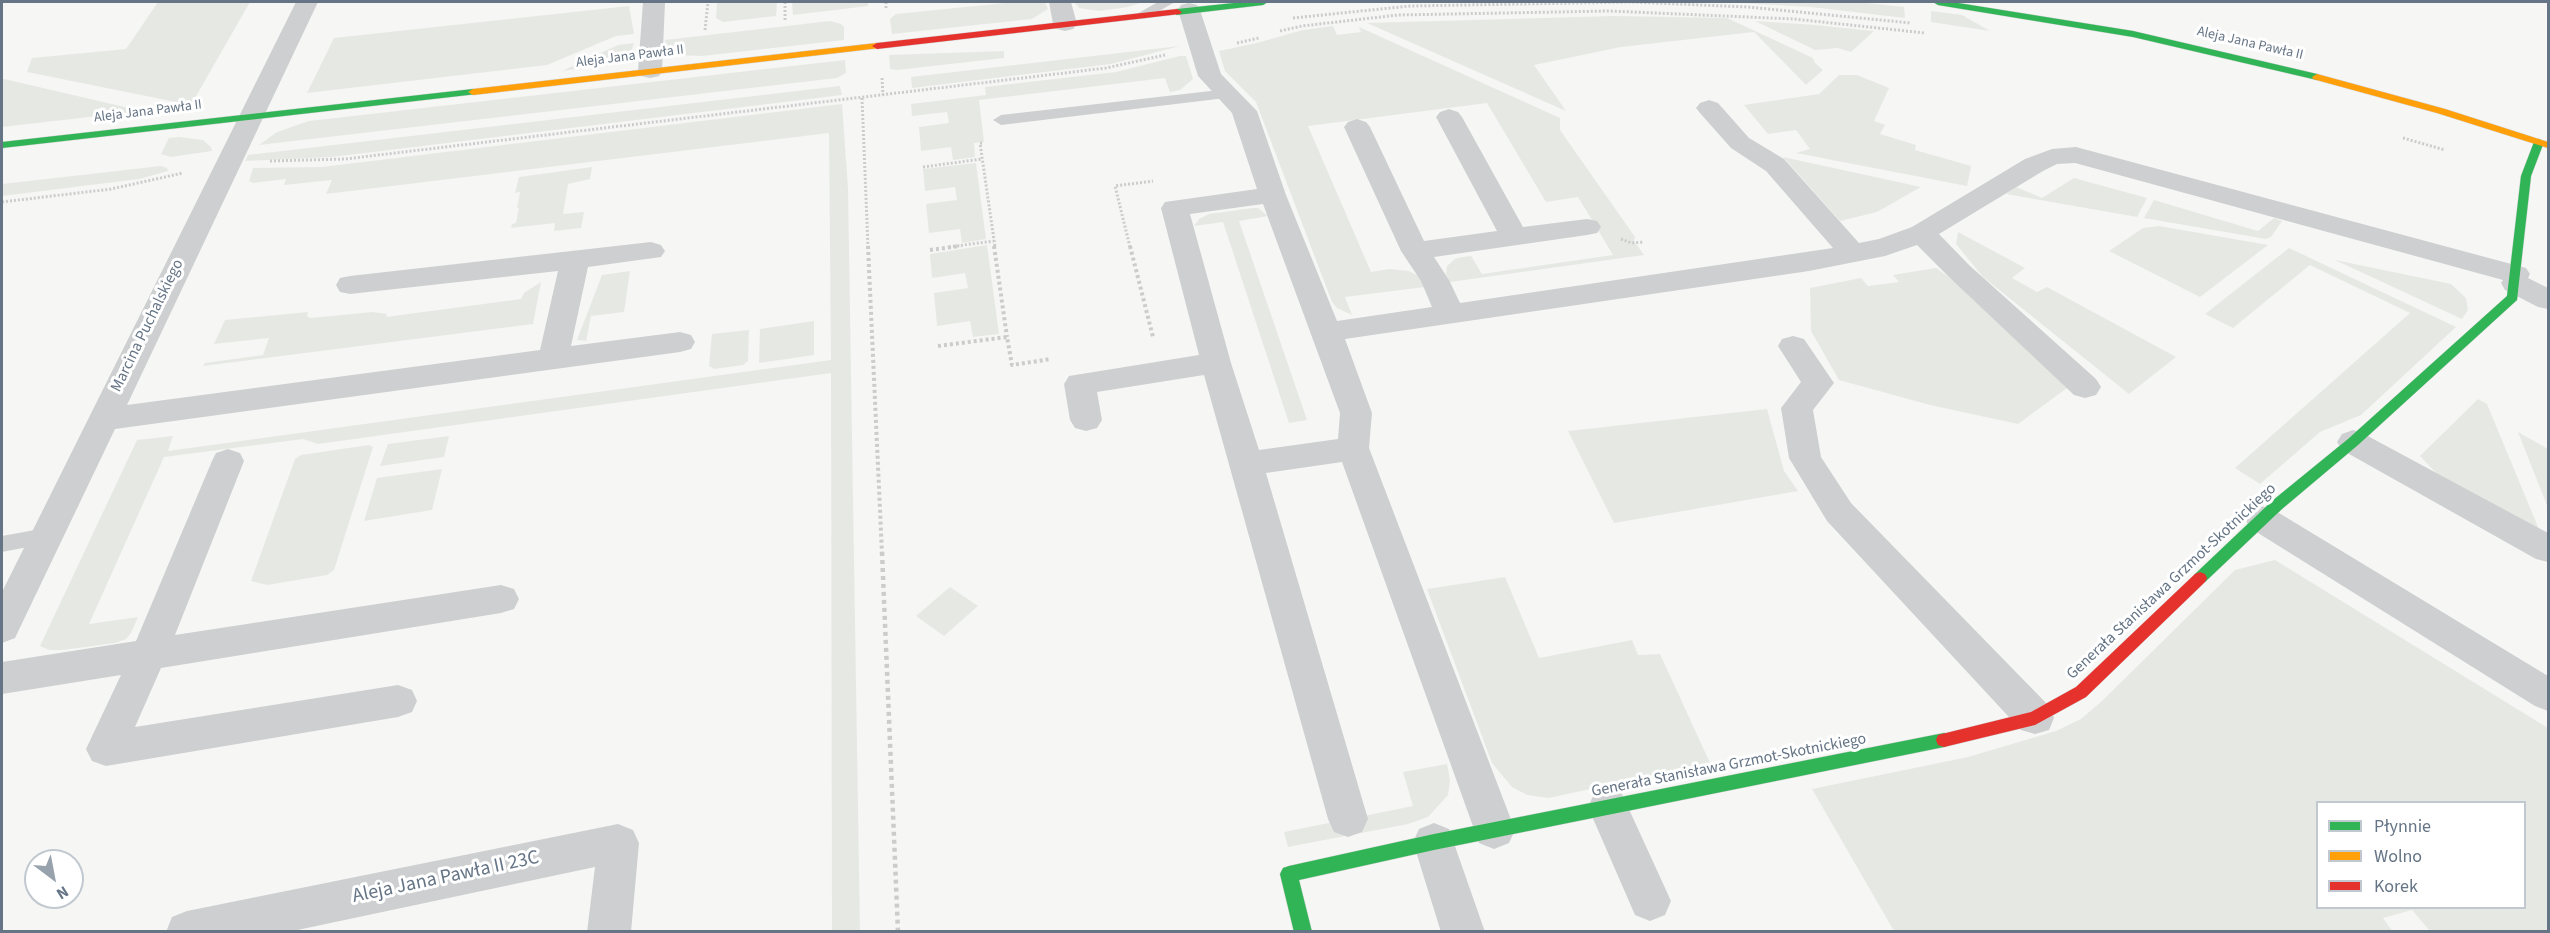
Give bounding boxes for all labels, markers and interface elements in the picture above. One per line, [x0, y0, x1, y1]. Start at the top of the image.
street label: Aleja Jana Pawła II [2195, 24, 2305, 64]
street label: Aleja Jana Pawła II [575, 42, 685, 72]
street label: Aleja Jana Pawła II [93, 97, 203, 127]
street label: Marcina Puchalskiego [108, 257, 188, 395]
street label: Generała Stanisława Grzmot-Skotnickiego [2063, 480, 2281, 684]
street label: Generała Stanisława Grzmot-Skotnickiego [1590, 730, 1868, 802]
legend [2316, 801, 2526, 909]
text: Płynnie [2374, 814, 2431, 839]
text: Wolno [2374, 844, 2422, 869]
street label: Aleja Jana Pawła II 23C [350, 846, 542, 910]
north arrow [24, 849, 84, 909]
text: Korek [2374, 874, 2418, 899]
text: N [52, 880, 73, 905]

